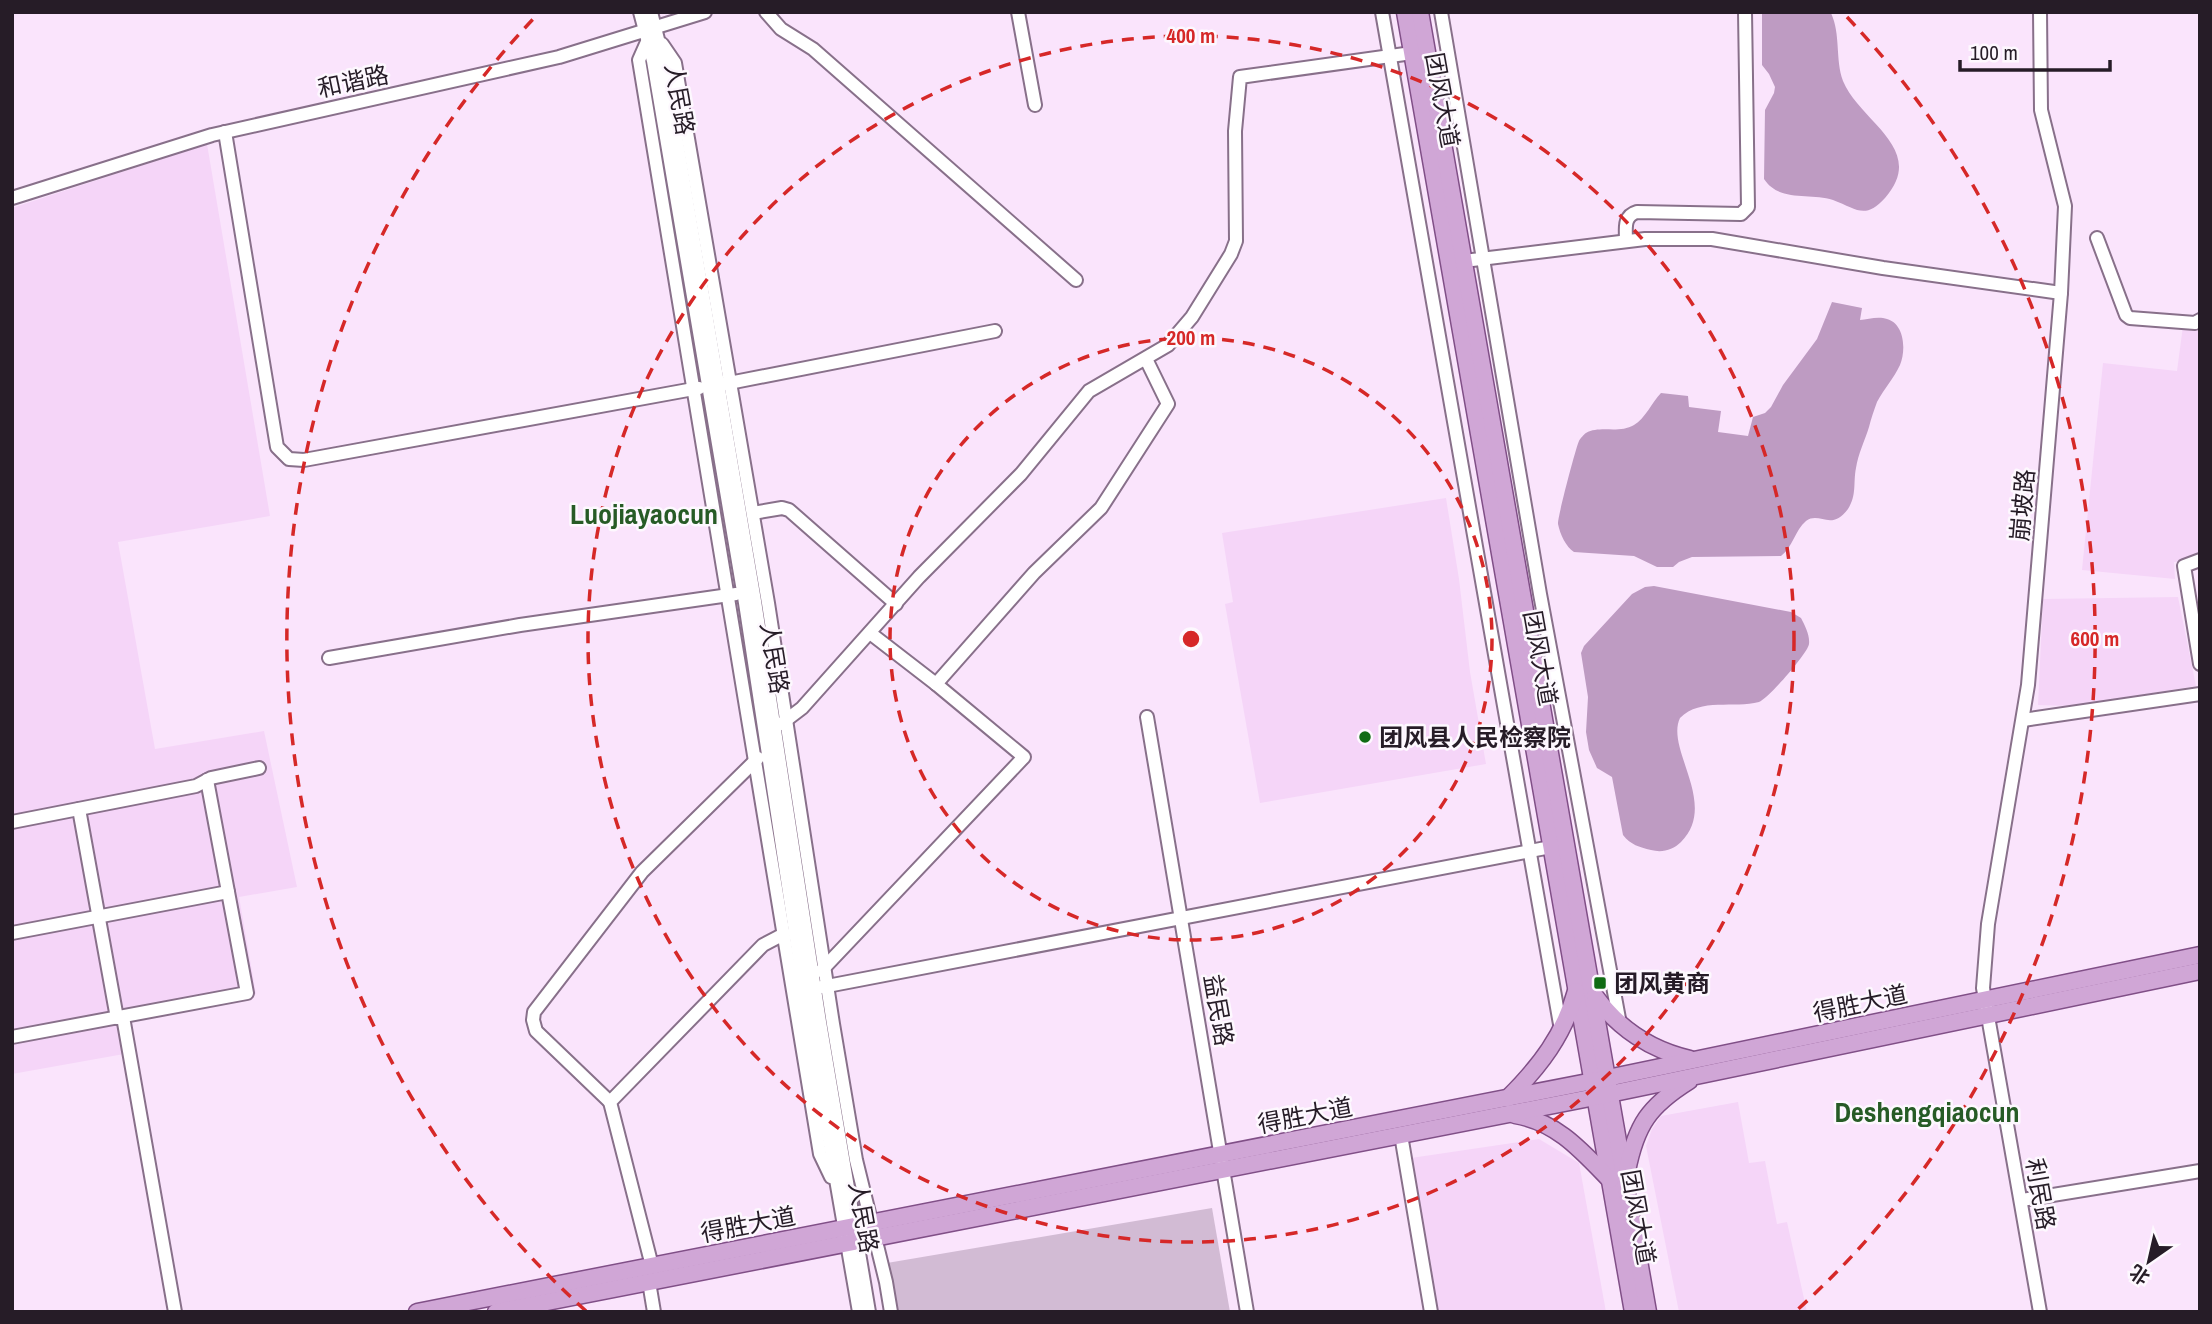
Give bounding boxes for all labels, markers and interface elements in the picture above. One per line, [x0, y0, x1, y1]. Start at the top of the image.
text: 400 m [1167, 21, 1215, 50]
scale bar [1960, 28, 2110, 72]
text: 100 m [1970, 38, 2018, 67]
street label: 团风大道 [1419, 50, 1467, 150]
street label: 和谐路 [314, 58, 392, 104]
street label: 人民路 [658, 61, 702, 137]
text: 200 m [1167, 323, 1215, 352]
street label: 崩坡路 [2003, 468, 2041, 542]
district label: Luojiayaocun [570, 495, 718, 533]
street label: 团风大道 [1517, 608, 1565, 708]
street label: 人民路 [754, 620, 796, 696]
text: 600 m [2071, 624, 2119, 653]
centre of rings [1179, 627, 1203, 651]
place label: 团风县人民检察院 [1379, 721, 1571, 753]
marker: 团风县人民检察院 [1357, 729, 1373, 745]
place label: 团风黄商 [1614, 967, 1710, 999]
street label: 益民路 [1197, 972, 1241, 1048]
marker: 团风黄商 [1592, 975, 1608, 991]
street label: 得胜大道 [1810, 977, 1910, 1029]
street label: 得胜大道 [1255, 1090, 1355, 1140]
district label: Deshengqiaocun [1835, 1093, 2020, 1131]
street label: 利民路 [2019, 1156, 2063, 1232]
street label: 团风大道 [1615, 1167, 1663, 1267]
street label: 人民路 [842, 1179, 886, 1255]
street label: 得胜大道 [698, 1199, 798, 1249]
north arrow [2114, 1226, 2184, 1296]
text: 北 [2124, 1259, 2155, 1291]

